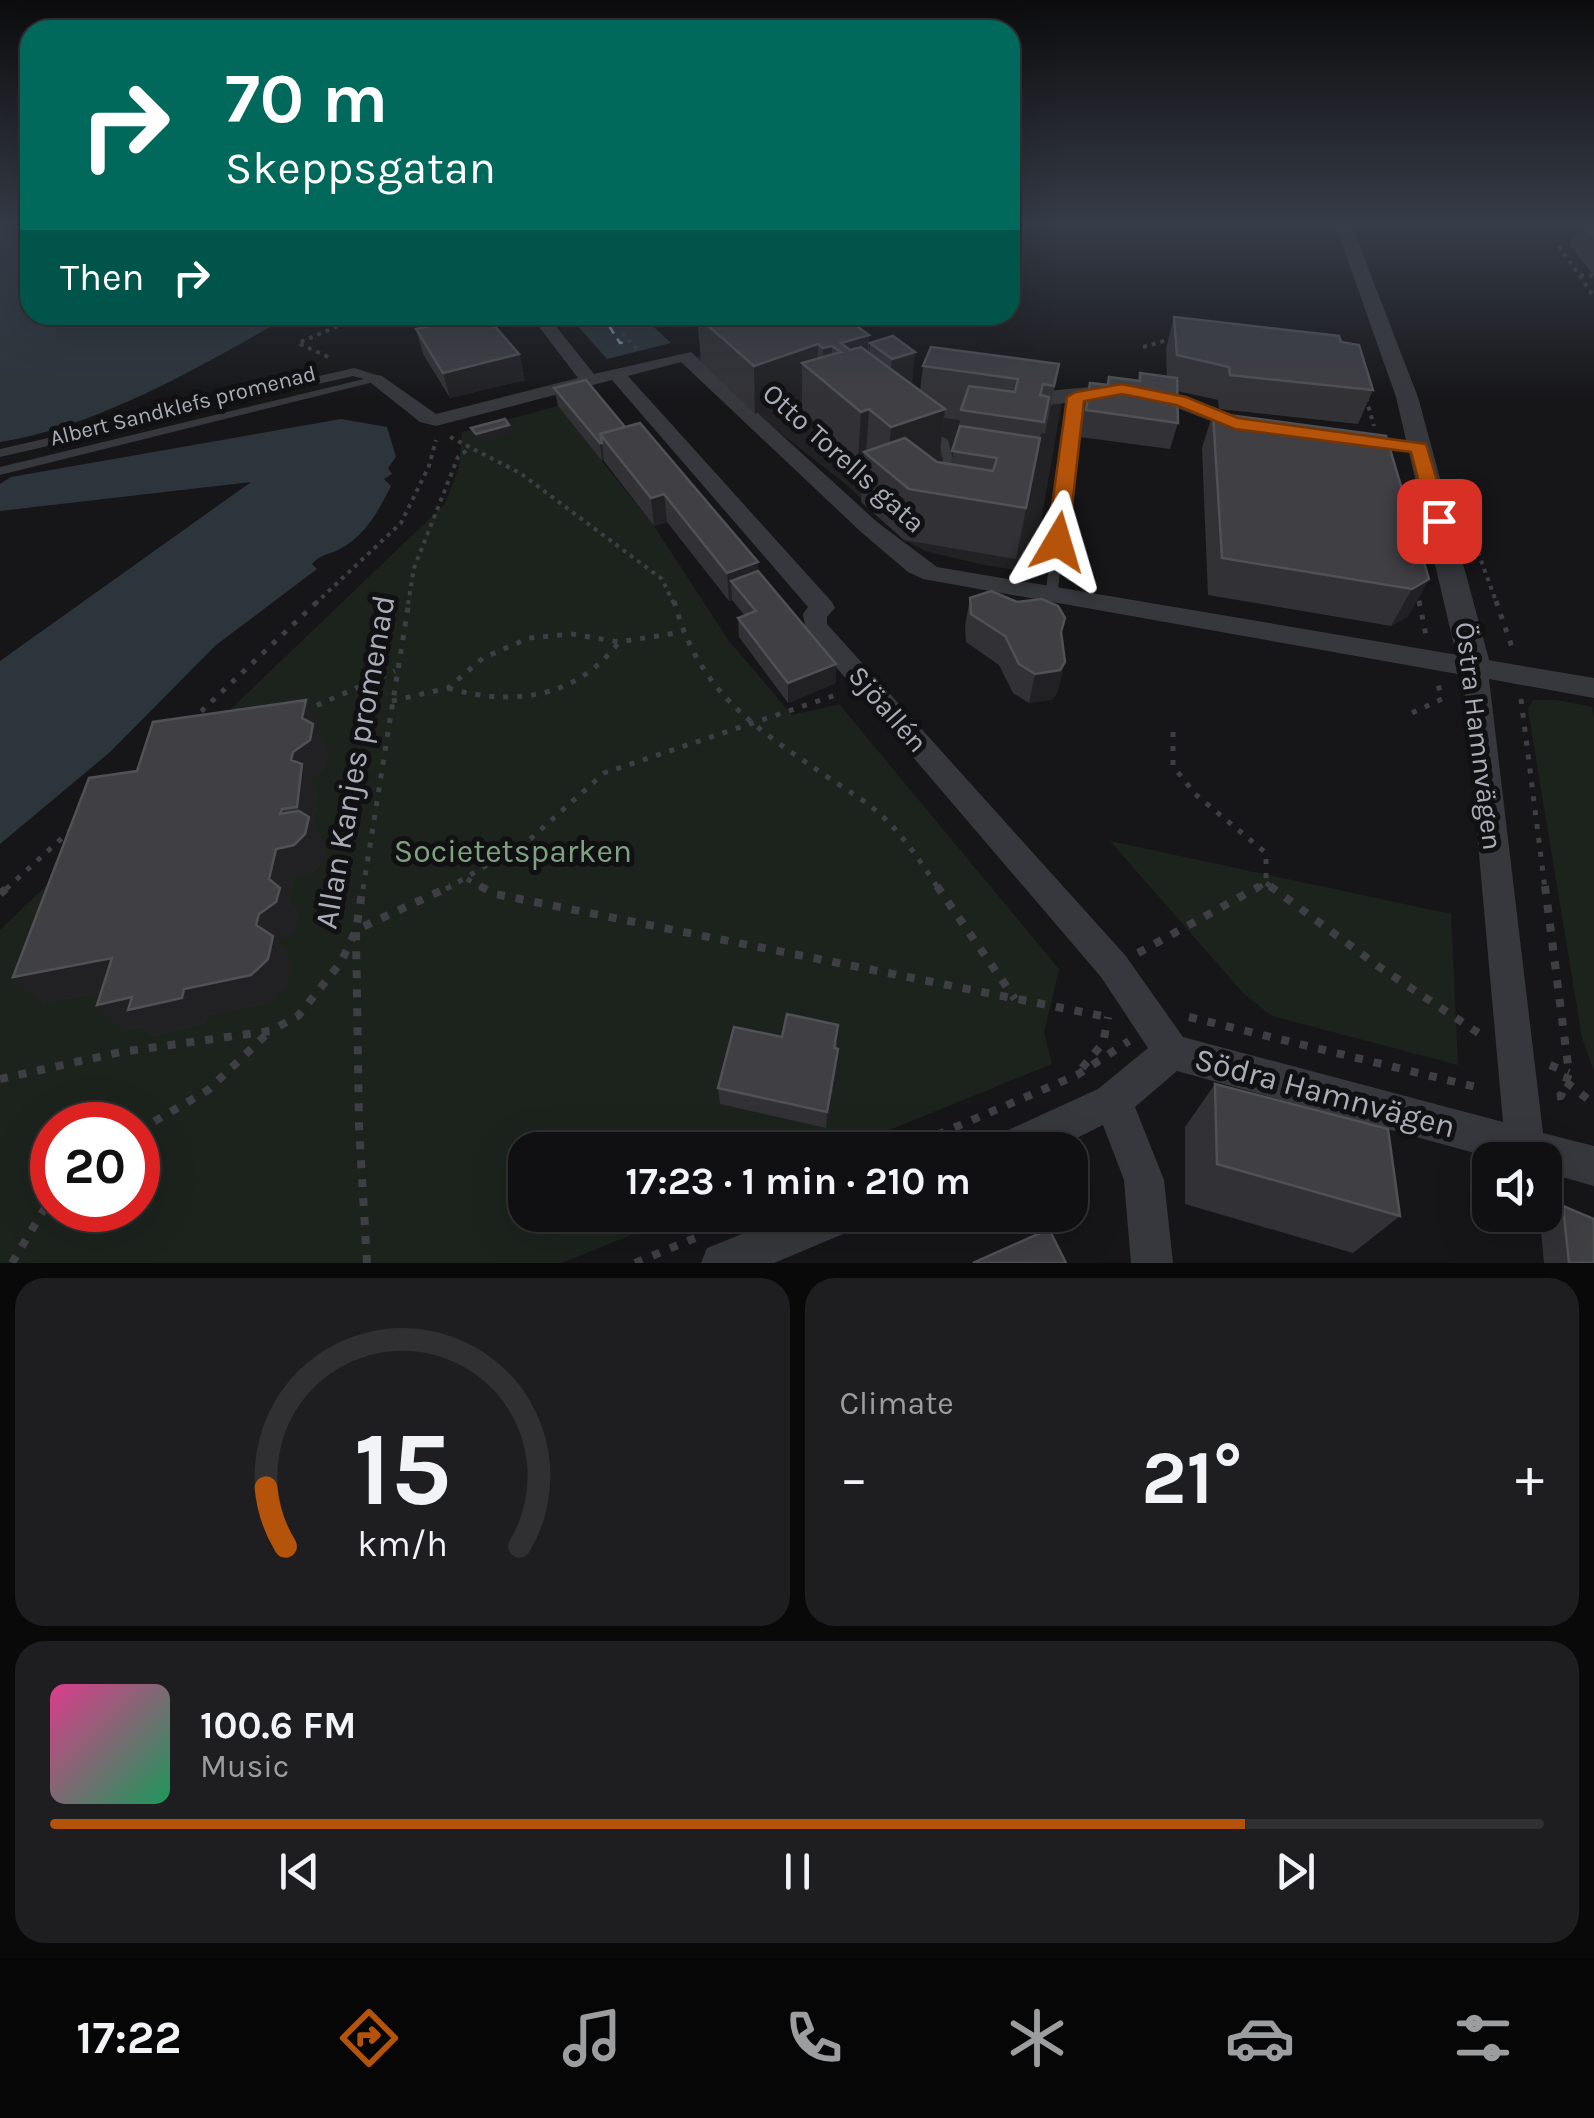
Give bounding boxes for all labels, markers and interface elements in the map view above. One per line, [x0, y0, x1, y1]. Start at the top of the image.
text: 70 m [225, 58, 388, 140]
icon: right [60, 60, 190, 190]
text: Skeppsgatan [225, 142, 496, 194]
icon: right [164, 250, 219, 305]
text: Then [60, 255, 144, 300]
street label: Albert Sandklefs promenad [47, 360, 319, 452]
street label: Otto Torells gata [756, 377, 932, 539]
pin [1397, 479, 1482, 564]
position arrow [1006, 490, 1110, 594]
icon: arrive [1412, 494, 1467, 549]
street label: Allan Kanjes promenad [307, 592, 403, 932]
street label: Östra Hamnvägen [1449, 620, 1509, 852]
street label: Sjöallén [842, 659, 934, 759]
park label: Societetsparken [394, 833, 632, 870]
street label: Södra Hamnvägen [1191, 1040, 1459, 1146]
speed limit sign: 20 [30, 1102, 160, 1232]
map controls [1472, 1142, 1562, 1232]
button: sound [1472, 1142, 1562, 1232]
text: 17:23 · 1 min · 210 m [625, 1159, 971, 1204]
text: Climate [840, 1385, 954, 1422]
text: 15 [353, 1409, 451, 1530]
text: 21° [1141, 1434, 1242, 1522]
text: − [840, 1446, 868, 1510]
text: + [1515, 1446, 1544, 1510]
text: km/h [357, 1523, 448, 1565]
text: 100.6 FM [200, 1703, 356, 1748]
text: Music [200, 1748, 289, 1785]
icon: previous [272, 1844, 327, 1899]
icon: pause [770, 1844, 825, 1899]
icon: next [1268, 1844, 1323, 1899]
icon: directions [334, 2003, 404, 2073]
icon: music [557, 2003, 627, 2073]
icon: phone [779, 2003, 849, 2073]
icon: climate [1002, 2003, 1072, 2073]
icon: car [1225, 2003, 1295, 2073]
icon: filters [1448, 2003, 1518, 2073]
text: 17:22 [76, 2012, 181, 2064]

